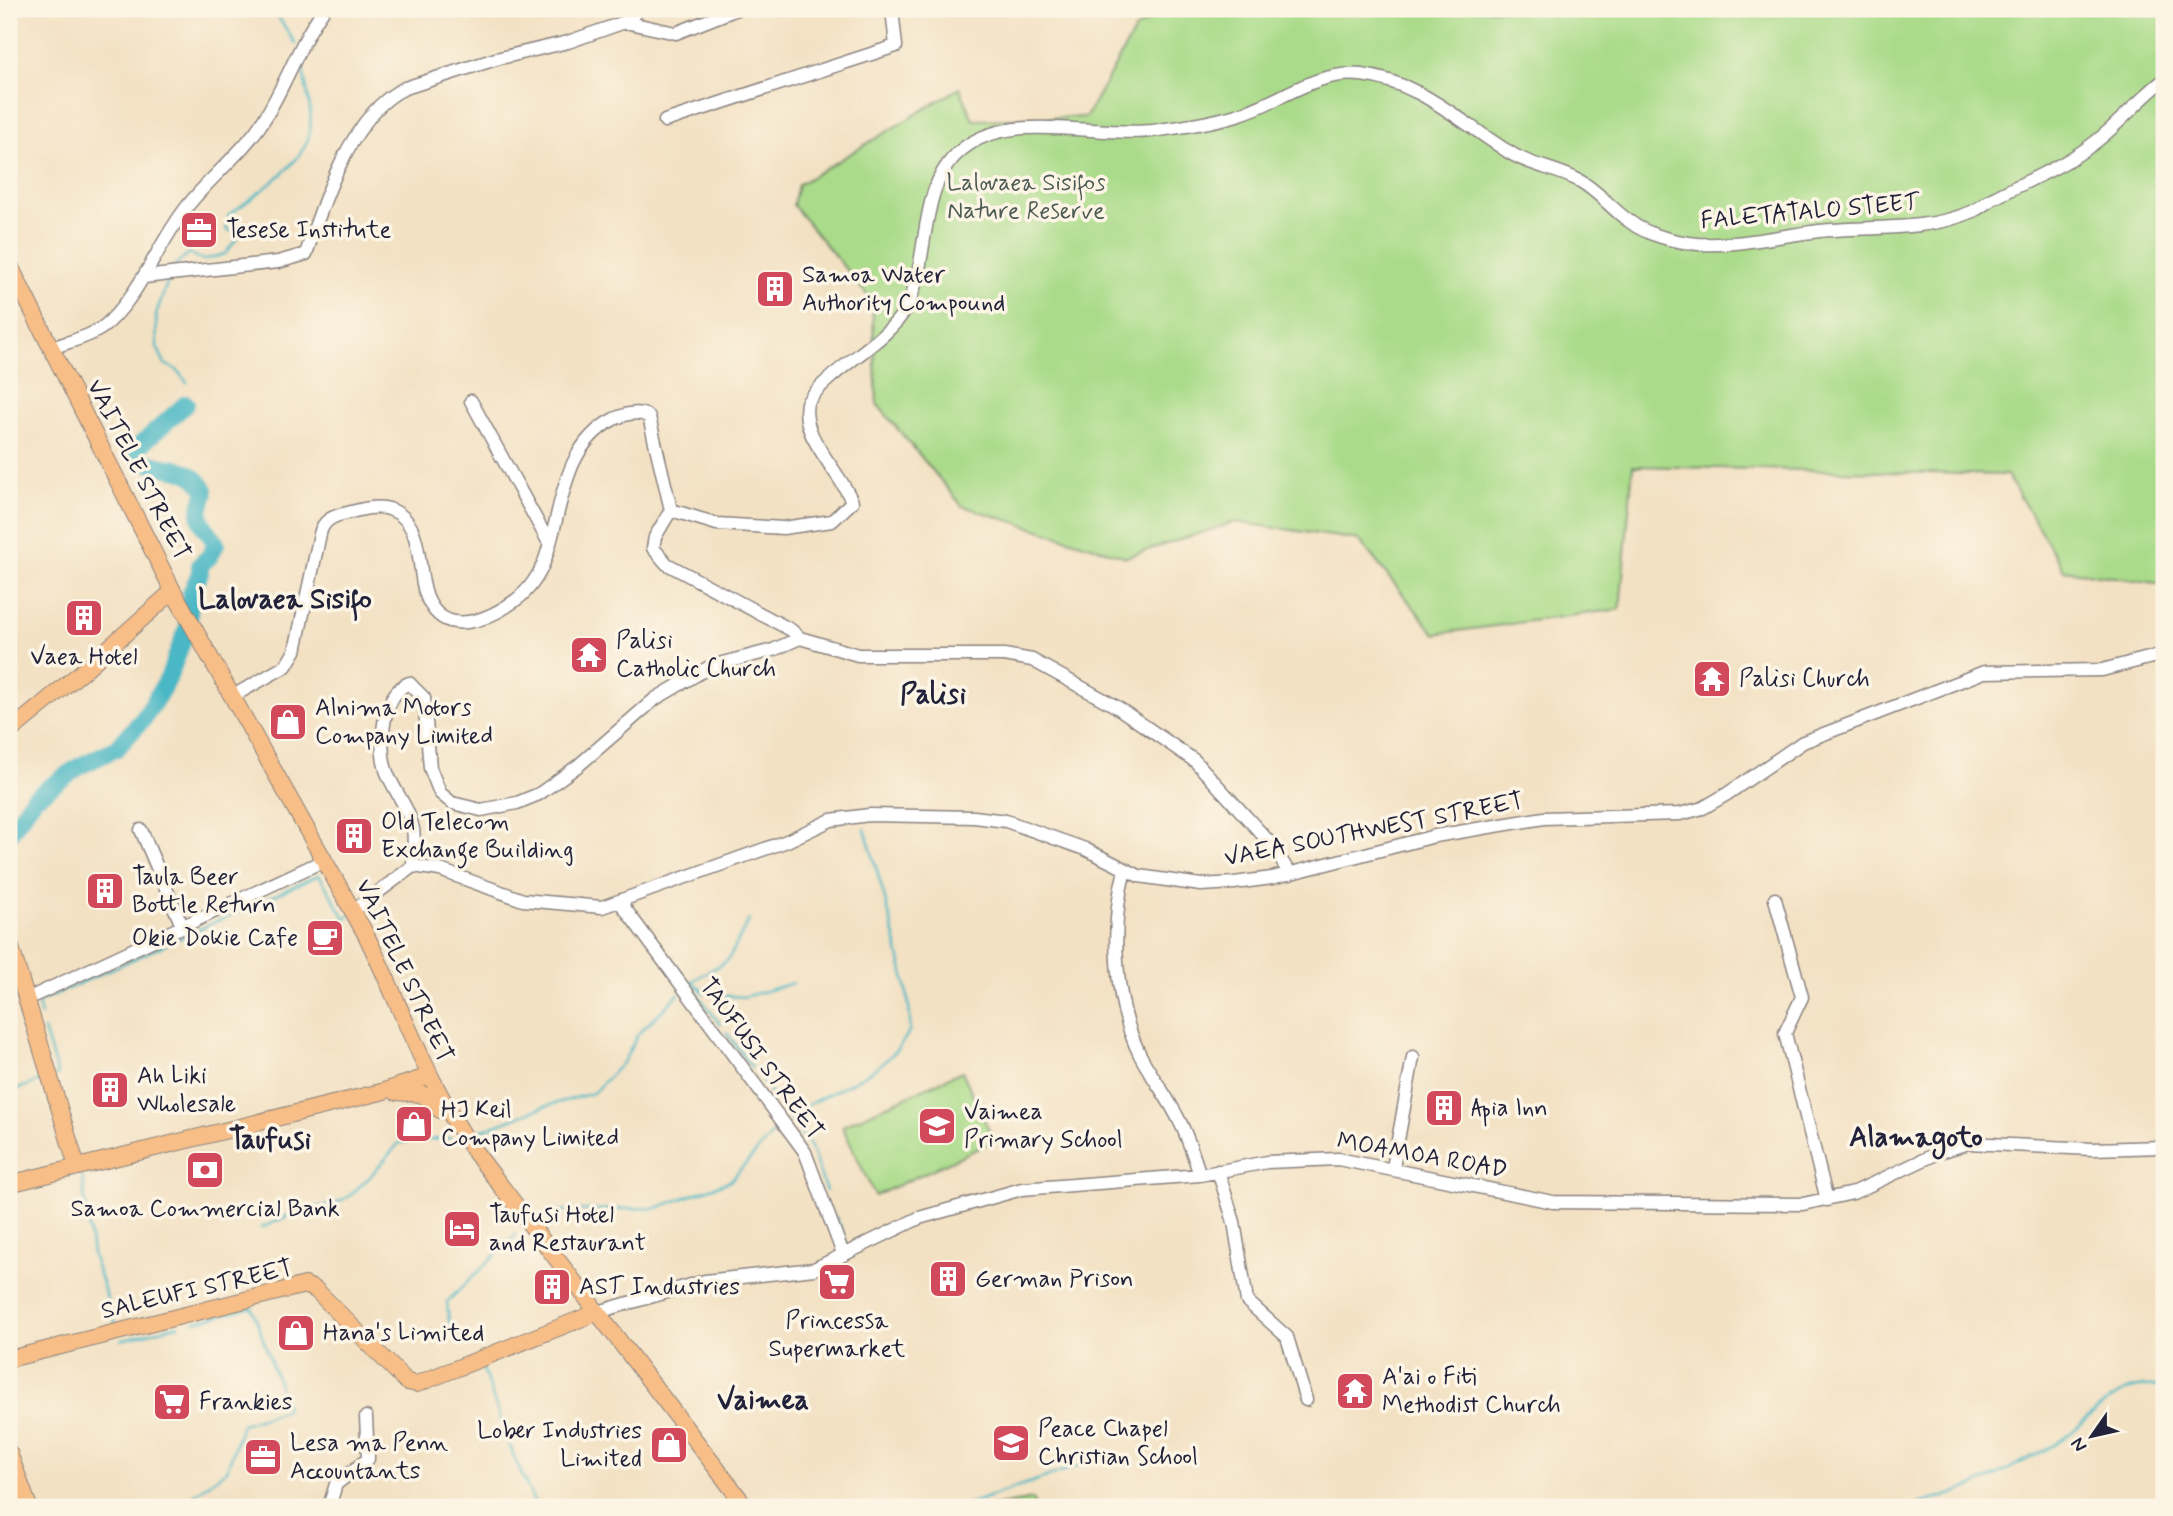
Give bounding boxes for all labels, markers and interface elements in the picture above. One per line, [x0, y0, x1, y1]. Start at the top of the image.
park label: Lalovaea Sisifos Nature Reserve [946, 168, 1106, 227]
street label: FALETATALO STEET [1699, 187, 1921, 237]
office icon: Tesese Institute [178, 209, 220, 251]
place label: Tesese Institute [226, 215, 392, 246]
place label: Samoa Water Authority Compound [802, 260, 1005, 319]
building icon: Samoa Water Authority Compound [754, 268, 796, 310]
street label: VAITELE STREET [79, 374, 197, 566]
district label: Lalovaea Sisifo [198, 582, 372, 622]
building icon: Vaea Hotel [63, 597, 105, 639]
place label: Palisi Catholic Church [616, 626, 776, 685]
temple icon: Palisi Catholic Church [568, 634, 610, 676]
place label: Vaea Hotel [30, 642, 138, 673]
temple icon: Palisi Church [1691, 658, 1733, 700]
place label: Palisi Church [1739, 664, 1870, 695]
district label: Palisi [900, 677, 966, 714]
place label: Alnima Motors Company Limited [315, 693, 493, 752]
shop icon: Alnima Motors Company Limited [267, 701, 309, 743]
street label: VAEA SOUTHWEST STREET [1222, 786, 1526, 874]
place label: Old Telecom Exchange Building [381, 807, 574, 869]
building icon: Old Telecom Exchange Building [333, 815, 375, 857]
place label: Taula Beer Bottle Return [132, 862, 276, 921]
building icon: Taula Beer Bottle Return [84, 870, 126, 912]
street label: VAITELE STREET [348, 874, 460, 1068]
cafe icon: Okie Dokie Cafe [304, 917, 346, 959]
place label: Okie Dokie Cafe [132, 923, 298, 954]
street label: TAUFUSI STREET [692, 972, 830, 1146]
place label: Ah Liki Wholesale [137, 1061, 236, 1120]
building icon: Ah Liki Wholesale [89, 1069, 131, 1111]
building icon: Apia Inn [1423, 1087, 1465, 1129]
place label: Apia Inn [1471, 1093, 1548, 1127]
place label: HJ Keil Company Limited [441, 1095, 619, 1154]
place label: Vaimea Primary School [964, 1097, 1123, 1156]
shop icon: HJ Keil Company Limited [393, 1103, 435, 1145]
school or university icon: Vaimea Primary School [916, 1105, 958, 1147]
district label: Alamagoto [1849, 1120, 1983, 1160]
district label: Taufusi [229, 1122, 311, 1159]
street label: MOAMOA ROAD [1334, 1126, 1510, 1186]
bank icon: Samoa Commercial Bank [184, 1149, 226, 1191]
place label: Samoa Commercial Bank [70, 1194, 340, 1225]
place label: Taufusi Hotel and Restaurant [489, 1200, 646, 1259]
hotel icon: Taufusi Hotel and Restaurant [441, 1208, 483, 1250]
street label: SALEUFI STREET [98, 1253, 296, 1327]
building icon: German Prison [927, 1258, 969, 1300]
supermarket icon: Princessa Supermarket [816, 1261, 858, 1303]
place label: German Prison [975, 1264, 1133, 1295]
building icon: AST Industries [531, 1266, 573, 1308]
place label: AST Industries [579, 1272, 740, 1303]
place label: Princessa Supermarket [769, 1306, 905, 1365]
shop icon: Hana's Limited [275, 1312, 317, 1354]
place label: Hana's Limited [323, 1318, 484, 1349]
place label: A'ai o Fiti Methodist Church [1382, 1362, 1561, 1421]
temple icon: A'ai o Fiti Methodist Church [1334, 1370, 1376, 1412]
supermarket icon: Frankies [151, 1381, 193, 1423]
district label: Vaimea [717, 1383, 809, 1420]
place label: Frankies [199, 1387, 293, 1418]
north arrow [2058, 1400, 2128, 1470]
place label: Peace Chapel Christian School [1038, 1414, 1198, 1473]
place label: Lober Industries Limited [477, 1416, 642, 1475]
school or university icon: Peace Chapel Christian School [990, 1422, 1032, 1464]
shop icon: Lober Industries Limited [648, 1424, 690, 1466]
place label: Lesa ma Penn Accountants [290, 1428, 448, 1487]
text: N [2065, 1432, 2093, 1457]
office icon: Lesa ma Penn Accountants [242, 1436, 284, 1478]

